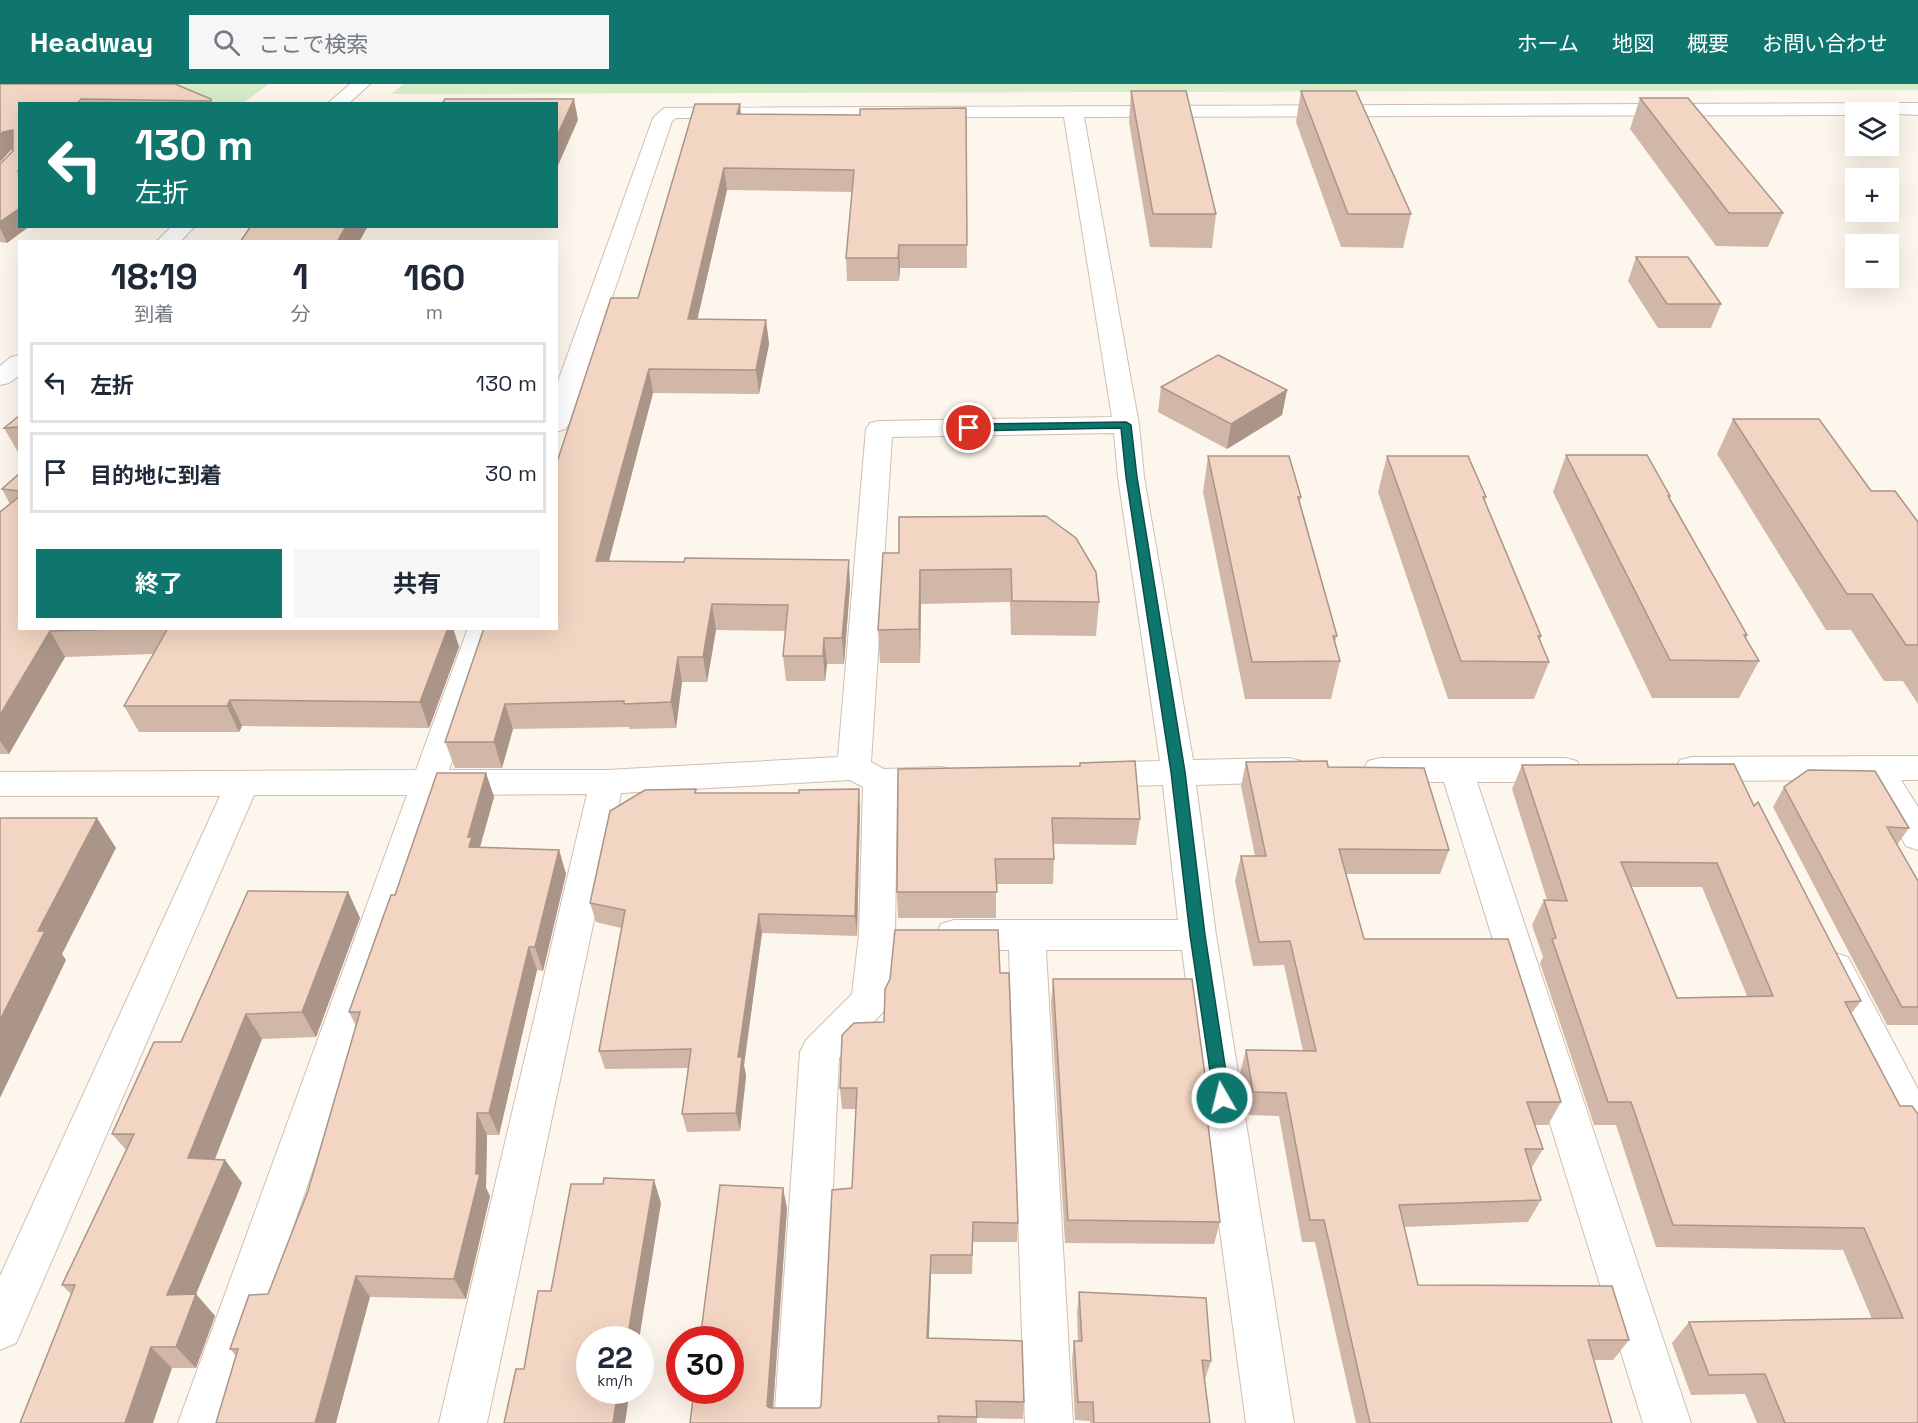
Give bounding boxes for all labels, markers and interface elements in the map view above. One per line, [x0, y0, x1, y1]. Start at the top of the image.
search box [189, 15, 609, 69]
text: Headway [30, 24, 153, 60]
icon: search [210, 26, 243, 59]
text: ここで検索 [258, 30, 368, 58]
text: ホーム [1517, 30, 1579, 57]
text: 地図 [1612, 30, 1654, 57]
text: 概要 [1687, 30, 1729, 57]
text: お問い合わせ [1762, 30, 1888, 57]
map controls [1845, 102, 1899, 288]
button: layers [1845, 102, 1899, 156]
text: 130 m [135, 119, 253, 172]
icon: left [36, 126, 114, 204]
button: + [1845, 168, 1899, 222]
text: 左折 [135, 175, 189, 210]
button: − [1845, 234, 1899, 288]
text: 18:19 [111, 254, 198, 300]
text: 1 [292, 254, 309, 300]
text: 160 [403, 255, 465, 301]
text: m [426, 299, 443, 325]
text: 到着 [134, 301, 174, 327]
text: 分 [291, 301, 311, 327]
icon: left [39, 366, 72, 399]
text: 130 m [476, 369, 537, 397]
text: 左折 [90, 371, 134, 399]
pin [943, 402, 994, 453]
icon: arrive [952, 411, 985, 444]
icon: arrive [39, 456, 72, 489]
text: 30 m [485, 459, 537, 487]
text: 目的地に到着 [90, 461, 222, 489]
button: 終了 [36, 549, 282, 618]
button: 共有 [294, 549, 540, 618]
position arrow [1190, 1066, 1254, 1130]
speed limit sign: 30 [666, 1326, 744, 1404]
text: 22 [597, 1338, 633, 1377]
text: km/h [597, 1371, 633, 1390]

